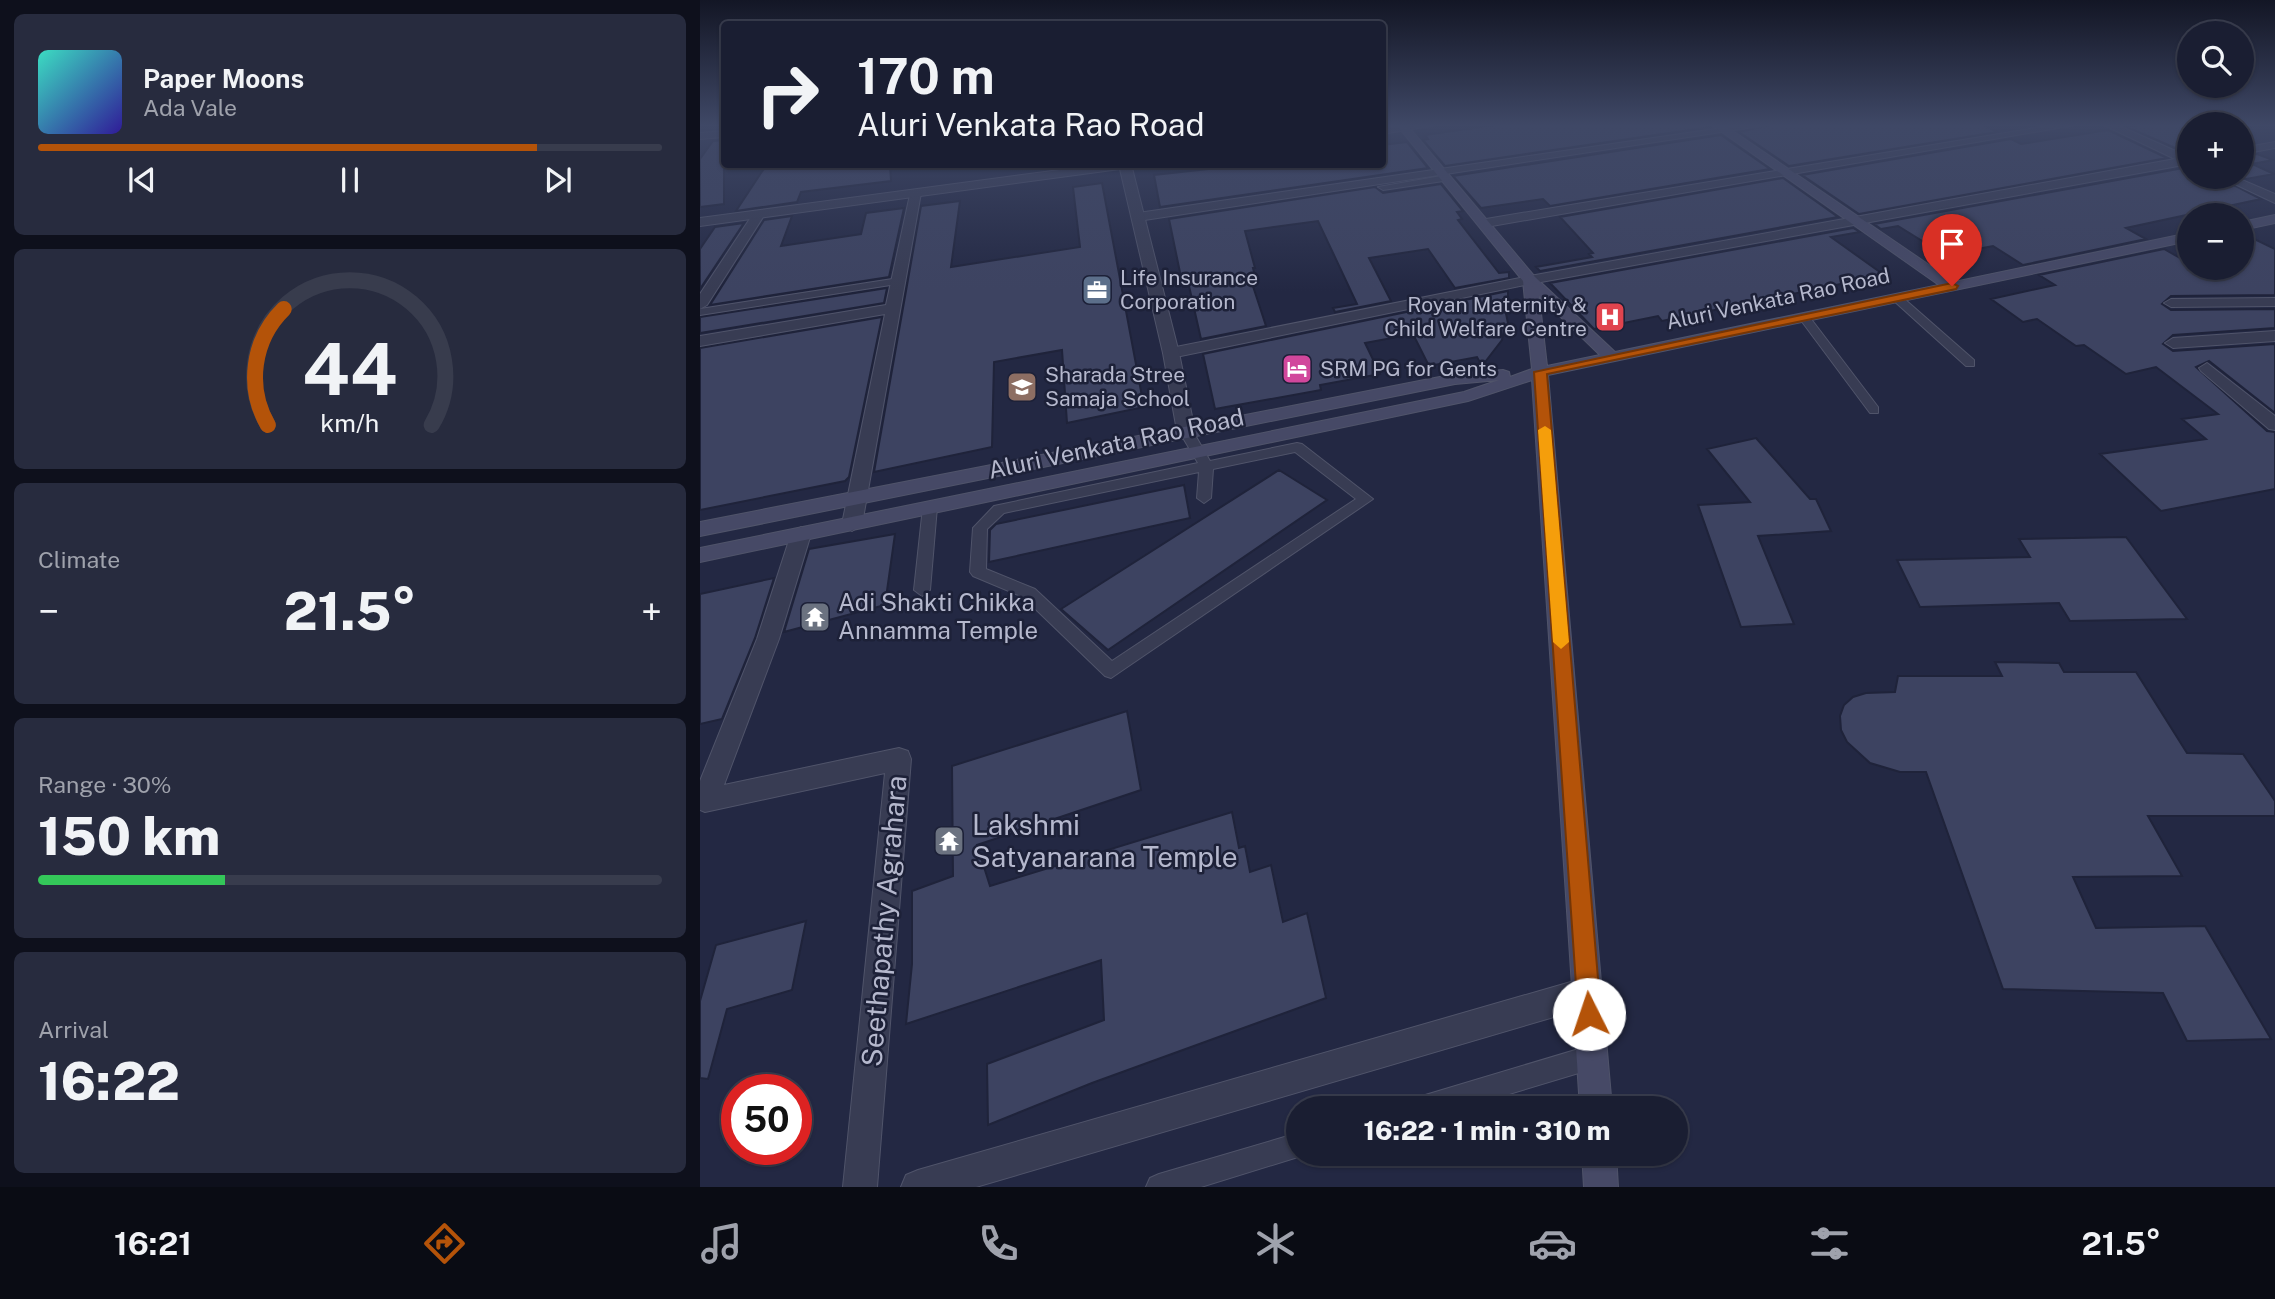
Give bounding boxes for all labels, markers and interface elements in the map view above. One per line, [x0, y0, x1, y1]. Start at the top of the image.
map controls [2177, 21, 2254, 280]
button: search [2177, 21, 2254, 98]
text: 170 m [857, 47, 995, 105]
icon: right [742, 49, 833, 140]
text: Paper Moons [143, 63, 304, 94]
text: Ada Vale [143, 94, 237, 121]
text: Aluri Venkata Rao Road [857, 106, 1205, 143]
button: + [2177, 112, 2254, 189]
icon: previous [123, 161, 161, 199]
icon: pause [331, 161, 369, 199]
icon: next [539, 161, 577, 199]
button: − [2177, 203, 2254, 280]
pin [1922, 214, 1982, 286]
icon: arrive [1933, 225, 1971, 263]
street label: Aluri Venkata Rao Road [1664, 263, 1892, 334]
place label: Life Insurance Corporation [1120, 265, 1258, 314]
office icon: Life Insurance Corporation [1080, 273, 1114, 307]
place label: Royan Maternity & Child Welfare Centre [1384, 292, 1587, 341]
hospital icon: Royan Maternity & Child Welfare Centre [1593, 300, 1627, 334]
text: 44 [302, 326, 398, 411]
hotel icon: SRM PG for Gents [1280, 352, 1314, 386]
place label: SRM PG for Gents [1320, 356, 1497, 381]
place label: Sharada Stree Samaja School [1045, 362, 1190, 411]
school or university icon: Sharada Stree Samaja School [1005, 370, 1039, 404]
street label: Aluri Venkata Rao Road [985, 402, 1246, 484]
text: km/h [321, 408, 379, 438]
text: Climate [38, 546, 120, 573]
text: 21.5° [284, 581, 416, 642]
place label: Adi Shakti Chikka Annamma Temple [838, 588, 1038, 644]
text: − [38, 589, 59, 634]
text: + [641, 589, 662, 634]
temple icon: Adi Shakti Chikka Annamma Temple [798, 600, 832, 634]
text: Range · 30% [38, 771, 172, 798]
street label: Seethapathy Agrahara [854, 774, 913, 1068]
text: 150 km [38, 806, 220, 867]
place label: Lakshmi Satyanarana Temple [972, 808, 1238, 873]
temple icon: Lakshmi Satyanarana Temple [932, 824, 966, 858]
position arrow [1552, 977, 1626, 1051]
text: Arrival [38, 1016, 109, 1043]
text: 16:22 [38, 1051, 180, 1112]
speed limit sign: 50 [721, 1074, 812, 1165]
text: 16:22 · 1 min · 310 m [1364, 1115, 1610, 1146]
icon: directions [420, 1219, 469, 1268]
icon: music [697, 1219, 746, 1268]
icon: phone [974, 1219, 1023, 1268]
icon: climate [1251, 1219, 1300, 1268]
icon: car [1528, 1219, 1577, 1268]
icon: filters [1805, 1219, 1854, 1268]
text: 16:21 [114, 1225, 192, 1262]
text: 21.5° [2082, 1225, 2161, 1262]

